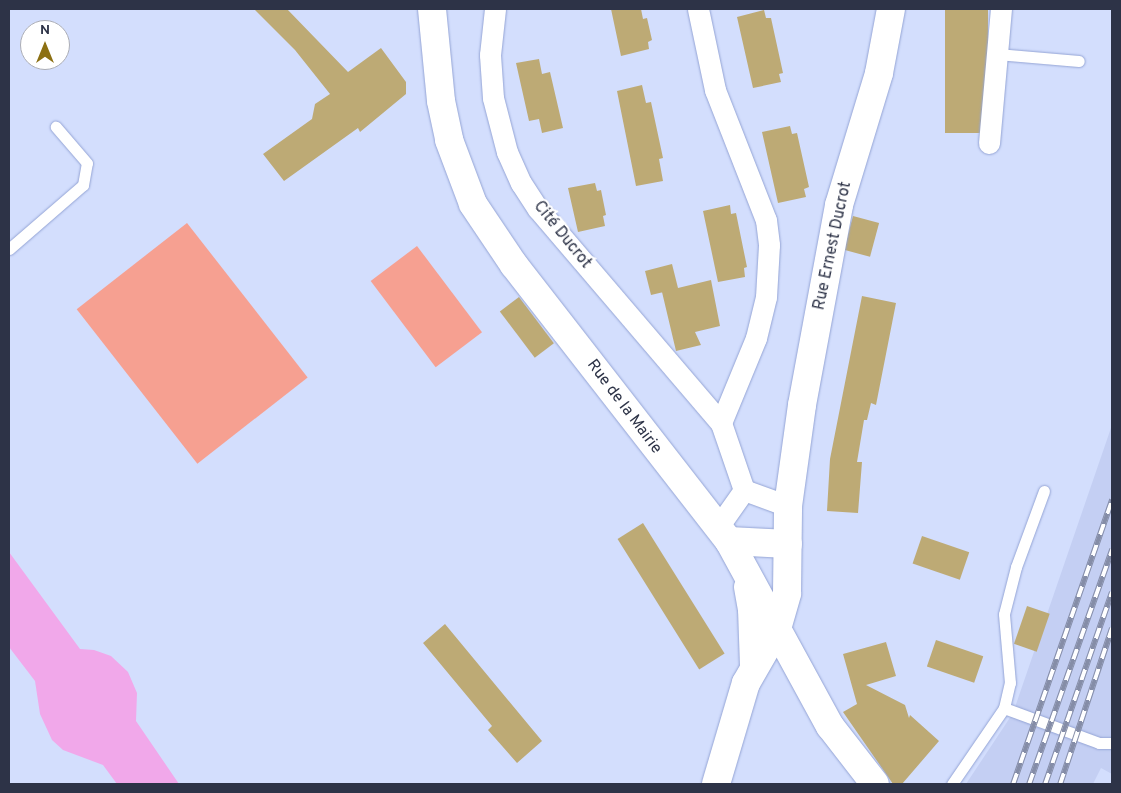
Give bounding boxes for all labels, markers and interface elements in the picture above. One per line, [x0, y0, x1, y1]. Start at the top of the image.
north arrow [20, 20, 70, 70]
text: N [40, 22, 50, 39]
street label: Rue Ernest Ducrot [810, 180, 856, 312]
street label: Cité Ducrot [529, 197, 595, 273]
street label: Rue de la Mairie [582, 356, 666, 458]

